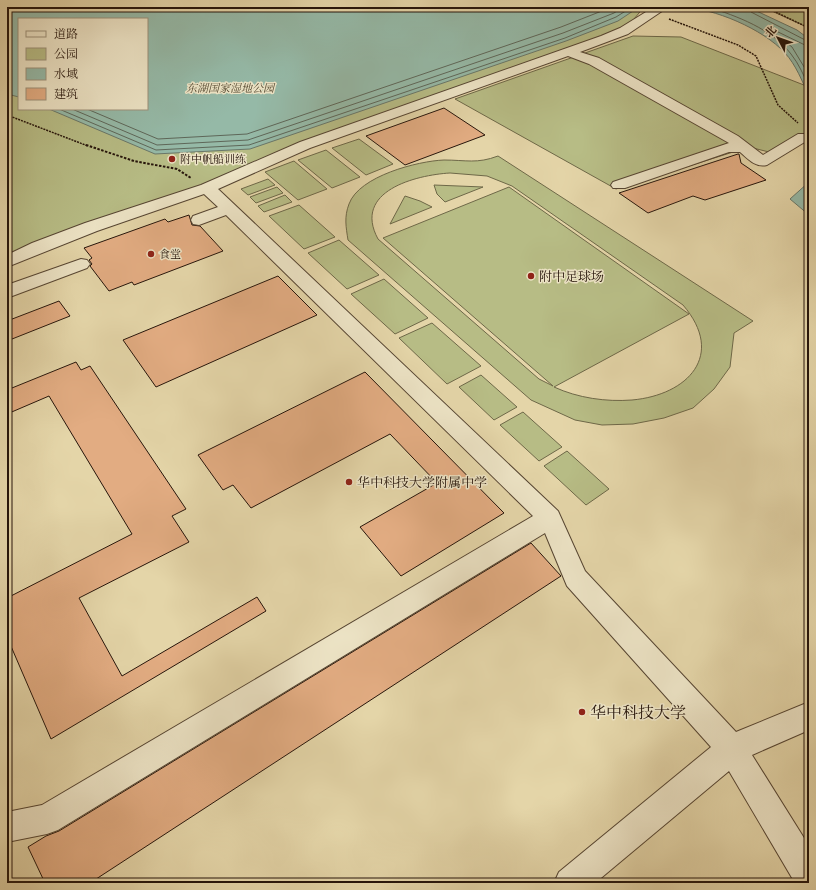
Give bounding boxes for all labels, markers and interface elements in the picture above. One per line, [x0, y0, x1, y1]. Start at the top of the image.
legend [18, 18, 148, 110]
north arrow [758, 18, 798, 58]
text: 北 [762, 23, 779, 40]
text: 道路 [54, 26, 78, 41]
text: 公园 [54, 46, 78, 61]
text: 水域 [54, 66, 78, 81]
park label: 东湖国家湿地公园 [186, 81, 276, 95]
text: 建筑 [54, 86, 78, 101]
place label: 附中帆船训练 [180, 152, 246, 166]
marker: 附中帆船训练 [167, 154, 177, 164]
place label: 食堂 [159, 247, 181, 261]
marker: 食堂 [146, 249, 156, 259]
place label: 附中足球场 [539, 268, 604, 284]
marker: 附中足球场 [526, 271, 536, 281]
place label: 华中科技大学附属中学 [357, 474, 487, 490]
marker: 华中科技大学附属中学 [344, 477, 354, 487]
place label: 华中科技大学 [590, 702, 686, 722]
marker: 华中科技大学 [577, 707, 587, 717]

